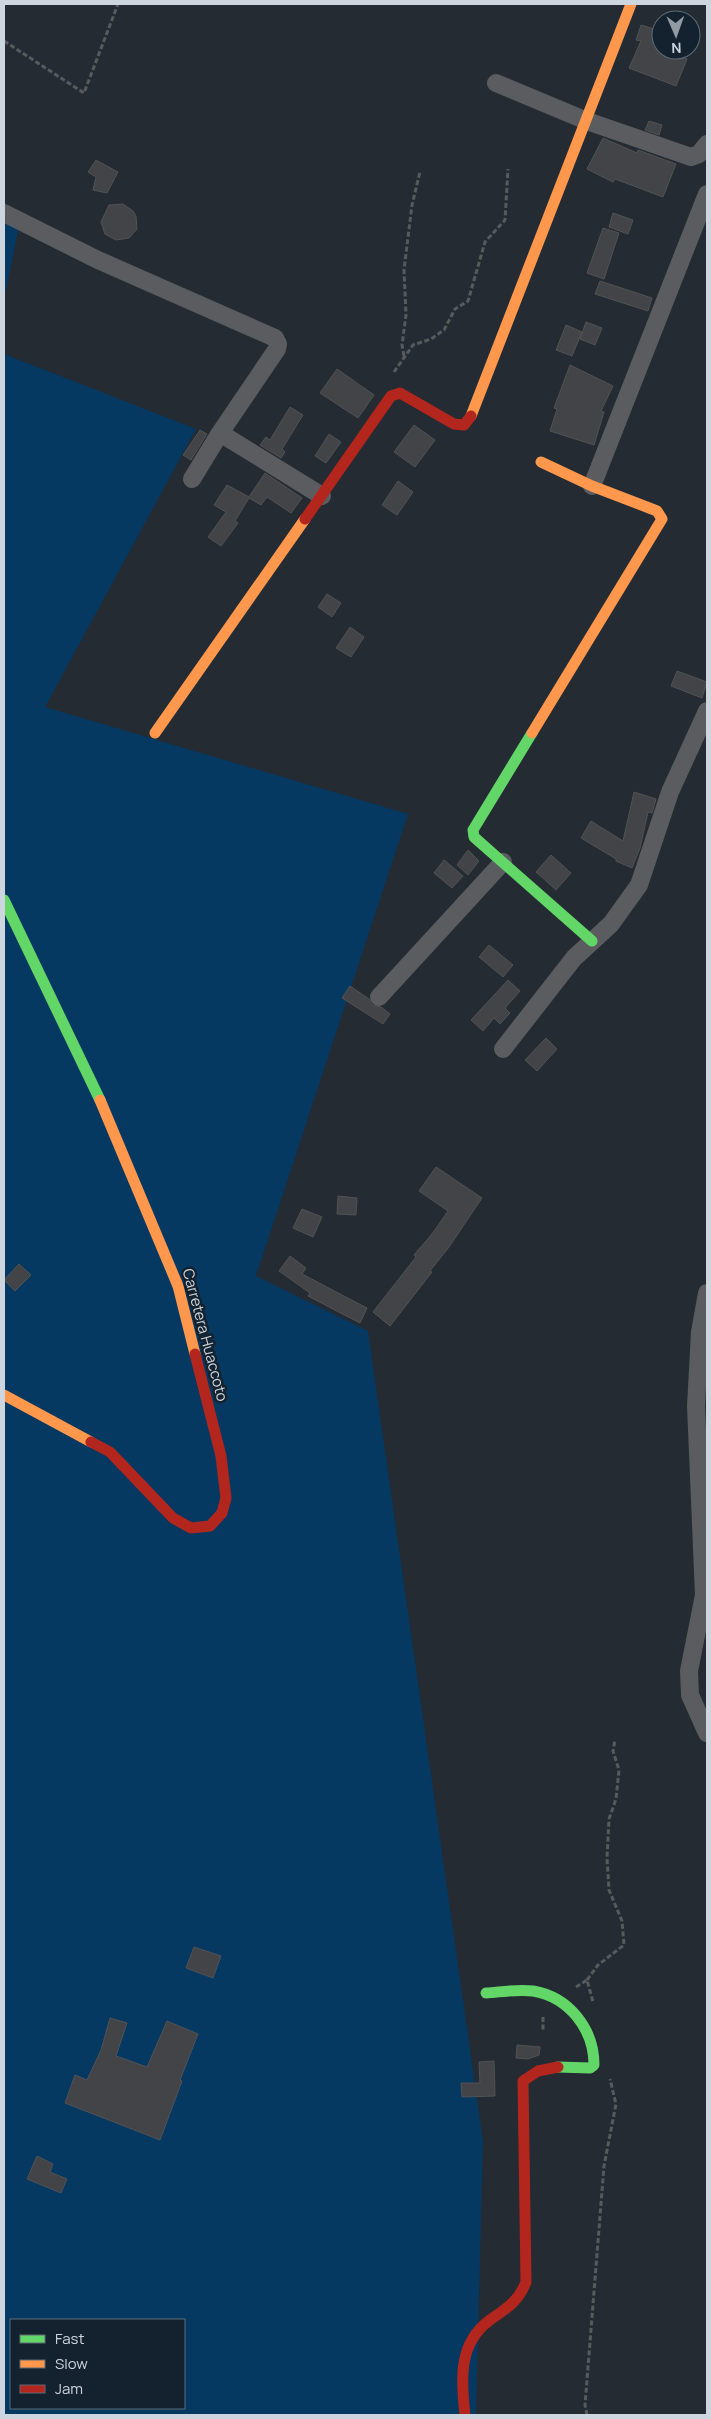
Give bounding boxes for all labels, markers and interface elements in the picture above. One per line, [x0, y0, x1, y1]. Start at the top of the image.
north arrow [651, 10, 701, 60]
text: N [671, 39, 682, 58]
street label: Carretera Huaccoto [178, 1266, 233, 1404]
legend [10, 2319, 185, 2409]
text: Fast [55, 2328, 84, 2349]
text: Slow [55, 2353, 88, 2374]
text: Jam [55, 2378, 83, 2399]

